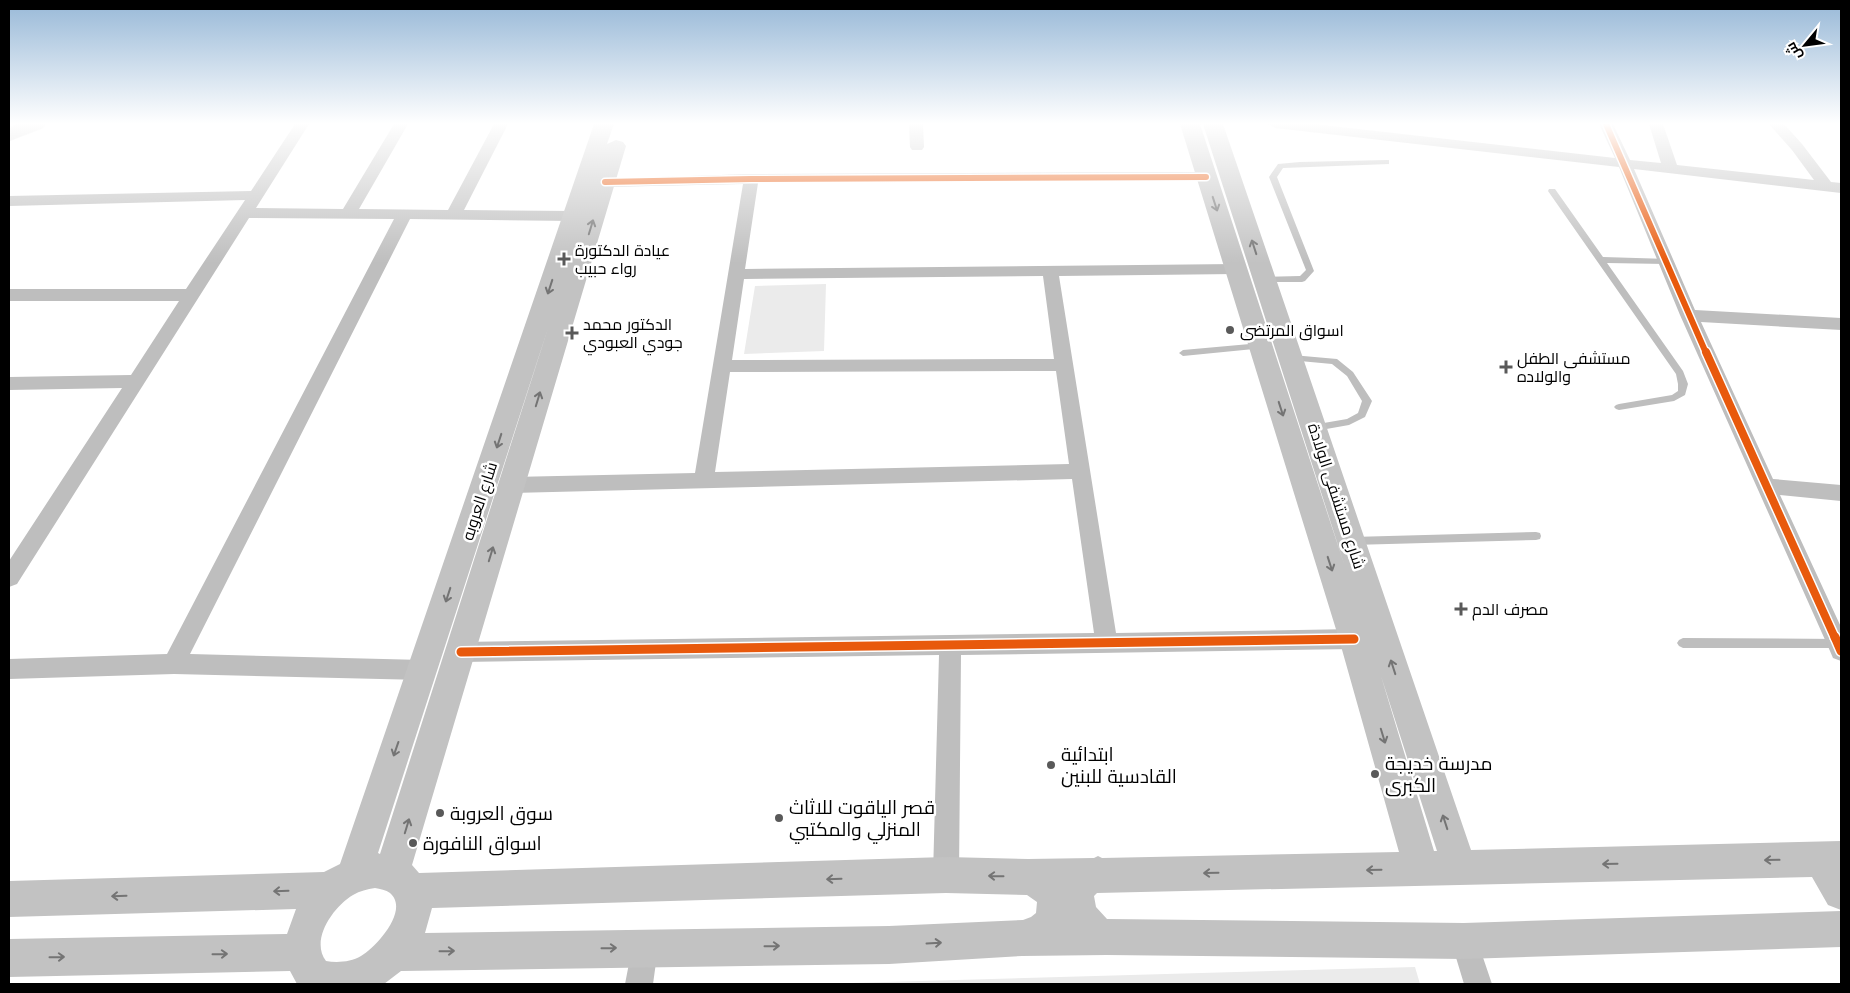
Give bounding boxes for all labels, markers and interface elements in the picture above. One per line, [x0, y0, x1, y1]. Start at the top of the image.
north arrow [1780, 20, 1830, 70]
text: ش [1782, 39, 1806, 63]
one-way arrow [1211, 196, 1220, 211]
one-way arrow [587, 219, 597, 235]
one-way arrow [1249, 240, 1259, 256]
place label: عيادة الدكتورة رواء حبيب [575, 242, 670, 278]
marker: عيادة الدكتورة رواء حبيب [557, 252, 571, 266]
one-way arrow [545, 278, 554, 294]
place label: الدكتور محمد جودي العبودي [583, 316, 683, 356]
place label: اسواق المرتضى [1240, 322, 1344, 341]
marker: اسواق المرتضى [1224, 324, 1236, 336]
marker: الدكتور محمد جودي العبودي [565, 326, 579, 340]
place label: مستشفى الطفل والولاده [1517, 350, 1630, 386]
marker: مستشفى الطفل والولاده [1499, 360, 1513, 374]
one-way arrow [534, 391, 544, 407]
one-way arrow [1276, 400, 1286, 416]
street label: شارع مستشفى الولادة [1302, 421, 1368, 572]
one-way arrow [493, 432, 503, 448]
street label: شارع العروبه [459, 460, 503, 543]
one-way arrow [486, 546, 496, 562]
one-way arrow [1326, 555, 1335, 571]
one-way arrow [442, 587, 452, 603]
place label: مصرف الدم [1472, 601, 1548, 621]
marker: مصرف الدم [1454, 602, 1468, 616]
one-way arrow [1388, 660, 1398, 676]
one-way arrow [1378, 727, 1388, 743]
one-way arrow [391, 741, 400, 756]
place label: ابتدائية القادسية للبنين [1061, 744, 1177, 788]
place label: مدرسة خديجة الكبرى [1385, 753, 1493, 797]
marker: ابتدائية القادسية للبنين [1045, 759, 1057, 771]
marker: مدرسة خديجة الكبرى [1369, 768, 1381, 780]
place label: قصر الياقوت للاثاث المنزلي والمكتبي [789, 797, 935, 844]
place label: سوق العروبة [450, 803, 553, 826]
marker: سوق العروبة [434, 807, 446, 819]
marker: قصر الياقوت للاثاث المنزلي والمكتبي [773, 812, 785, 824]
one-way arrow [1440, 814, 1449, 830]
one-way arrow [402, 819, 412, 835]
place label: اسواق النافورة [423, 833, 542, 856]
marker: اسواق النافورة [407, 837, 419, 849]
one-way arrow [1764, 855, 1780, 865]
one-way arrow [1602, 859, 1618, 869]
one-way arrow [1366, 865, 1382, 875]
one-way arrow [1203, 868, 1220, 878]
one-way arrow [988, 871, 1004, 881]
one-way arrow [826, 874, 842, 883]
one-way arrow [273, 887, 289, 896]
one-way arrow [111, 891, 127, 901]
one-way arrow [926, 938, 942, 947]
one-way arrow [764, 941, 780, 951]
one-way arrow [601, 943, 617, 953]
one-way arrow [438, 946, 455, 956]
one-way arrow [212, 949, 228, 958]
one-way arrow [49, 952, 65, 961]

